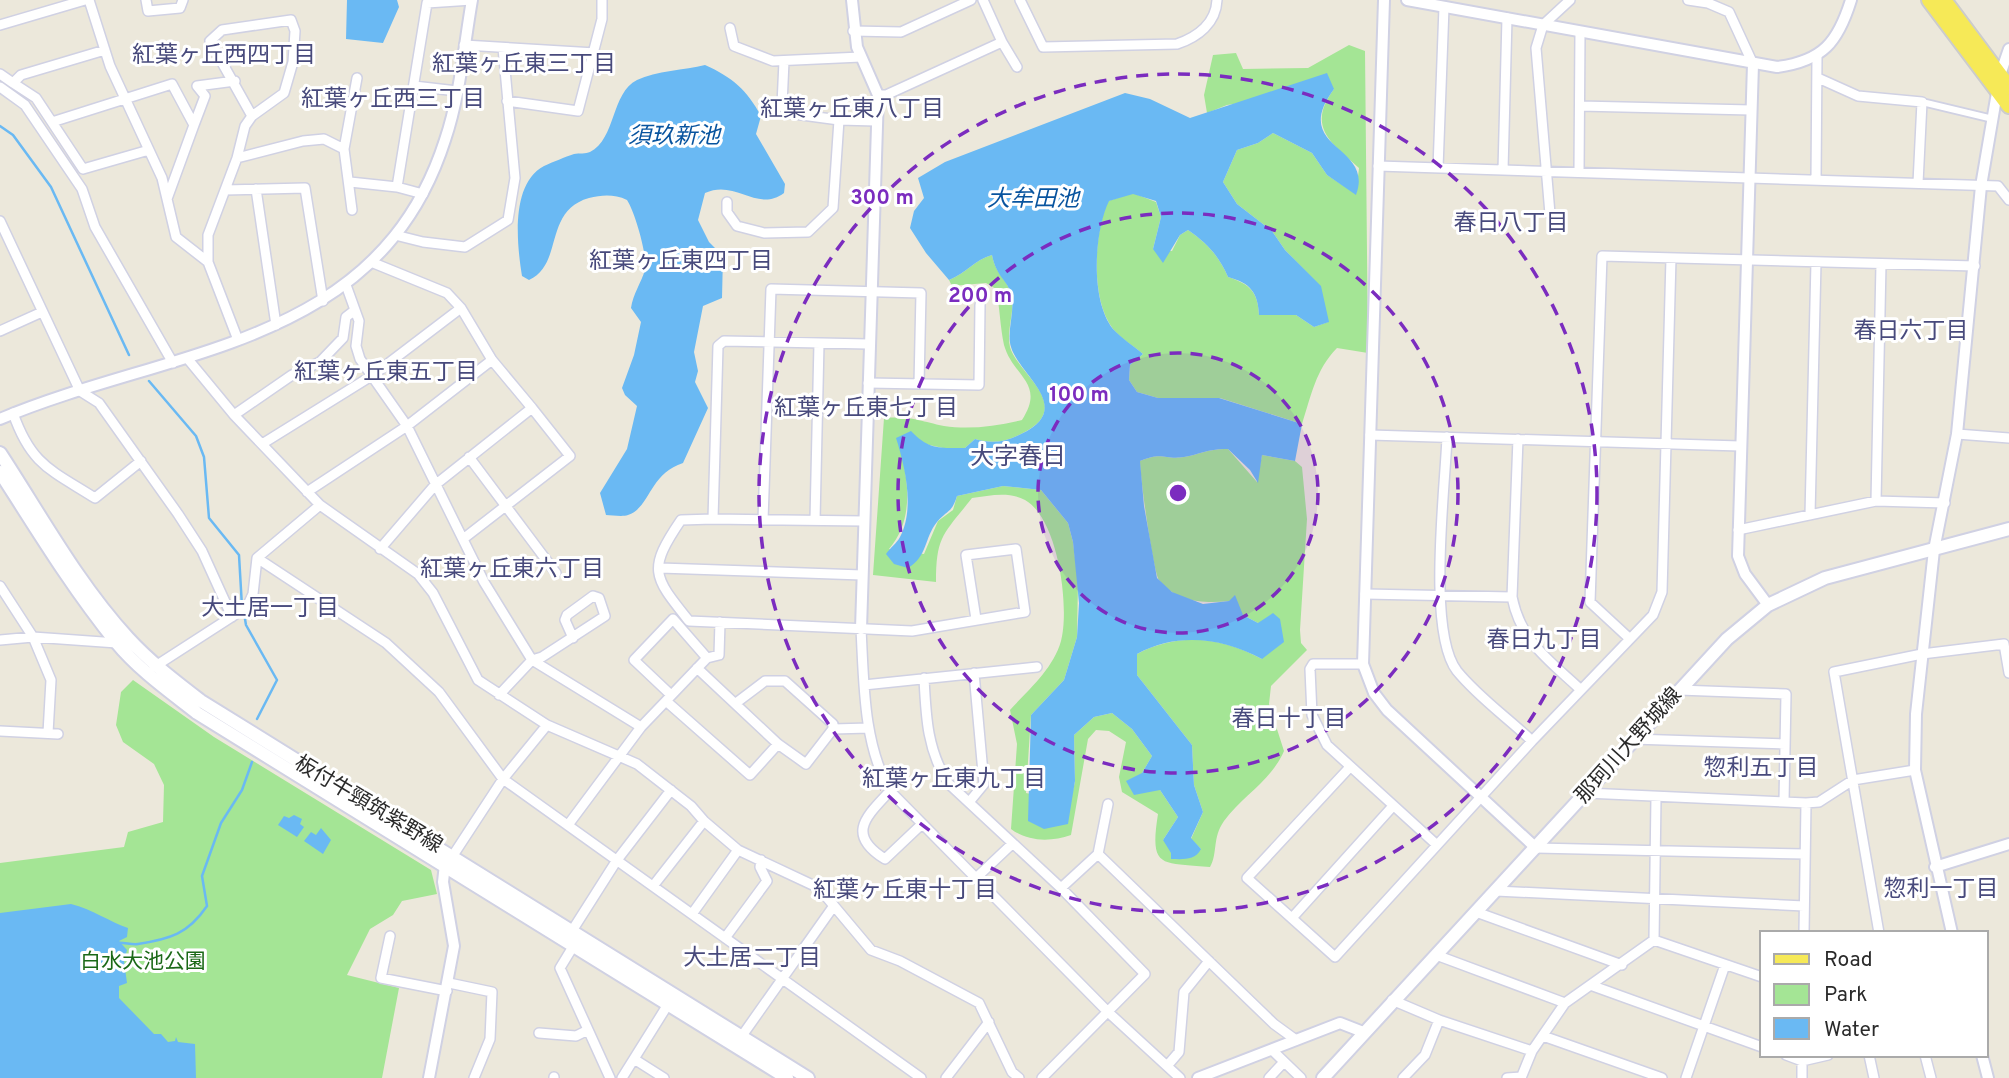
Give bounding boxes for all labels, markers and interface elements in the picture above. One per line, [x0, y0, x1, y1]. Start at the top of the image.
district label: 紅葉ヶ丘西四丁目 [132, 42, 316, 71]
district label: 紅葉ヶ丘東三丁目 [432, 51, 616, 80]
district label: 紅葉ヶ丘西三丁目 [301, 86, 485, 115]
district label: 紅葉ヶ丘東八丁目 [760, 96, 944, 125]
water label: 須玖新池 [628, 123, 722, 152]
text: 300 m [850, 185, 914, 212]
water label: 大牟田池 [987, 186, 1081, 215]
district label: 春日八丁目 [1454, 210, 1569, 239]
district label: 紅葉ヶ丘東四丁目 [589, 248, 773, 277]
text: 200 m [948, 283, 1012, 310]
district label: 春日六丁目 [1854, 318, 1969, 347]
district label: 紅葉ヶ丘東五丁目 [294, 359, 478, 388]
text: 100 m [1049, 382, 1109, 409]
district label: 紅葉ヶ丘東七丁目 [774, 395, 958, 424]
district label: 大字春日 [970, 443, 1066, 473]
centre of rings [1166, 481, 1190, 505]
district label: 紅葉ヶ丘東六丁目 [420, 556, 604, 585]
district label: 大土居一丁目 [201, 595, 339, 624]
district label: 春日九丁目 [1487, 627, 1602, 656]
street label: 那珂川大野城線 [1570, 682, 1688, 810]
district label: 春日十丁目 [1232, 706, 1347, 735]
street label: 板付牛頸筑紫野線 [289, 750, 447, 860]
district label: 惣利五丁目 [1704, 755, 1819, 784]
district label: 紅葉ヶ丘東九丁目 [862, 766, 1046, 795]
district label: 惣利一丁目 [1884, 876, 1999, 905]
district label: 紅葉ヶ丘東十丁目 [813, 877, 997, 906]
legend [1760, 931, 1988, 1057]
district label: 大土居二丁目 [683, 945, 821, 974]
text: Road [1824, 947, 1873, 974]
park label: 白水大池公園 [80, 949, 206, 976]
text: Park [1824, 982, 1867, 1009]
text: Water [1824, 1017, 1879, 1044]

